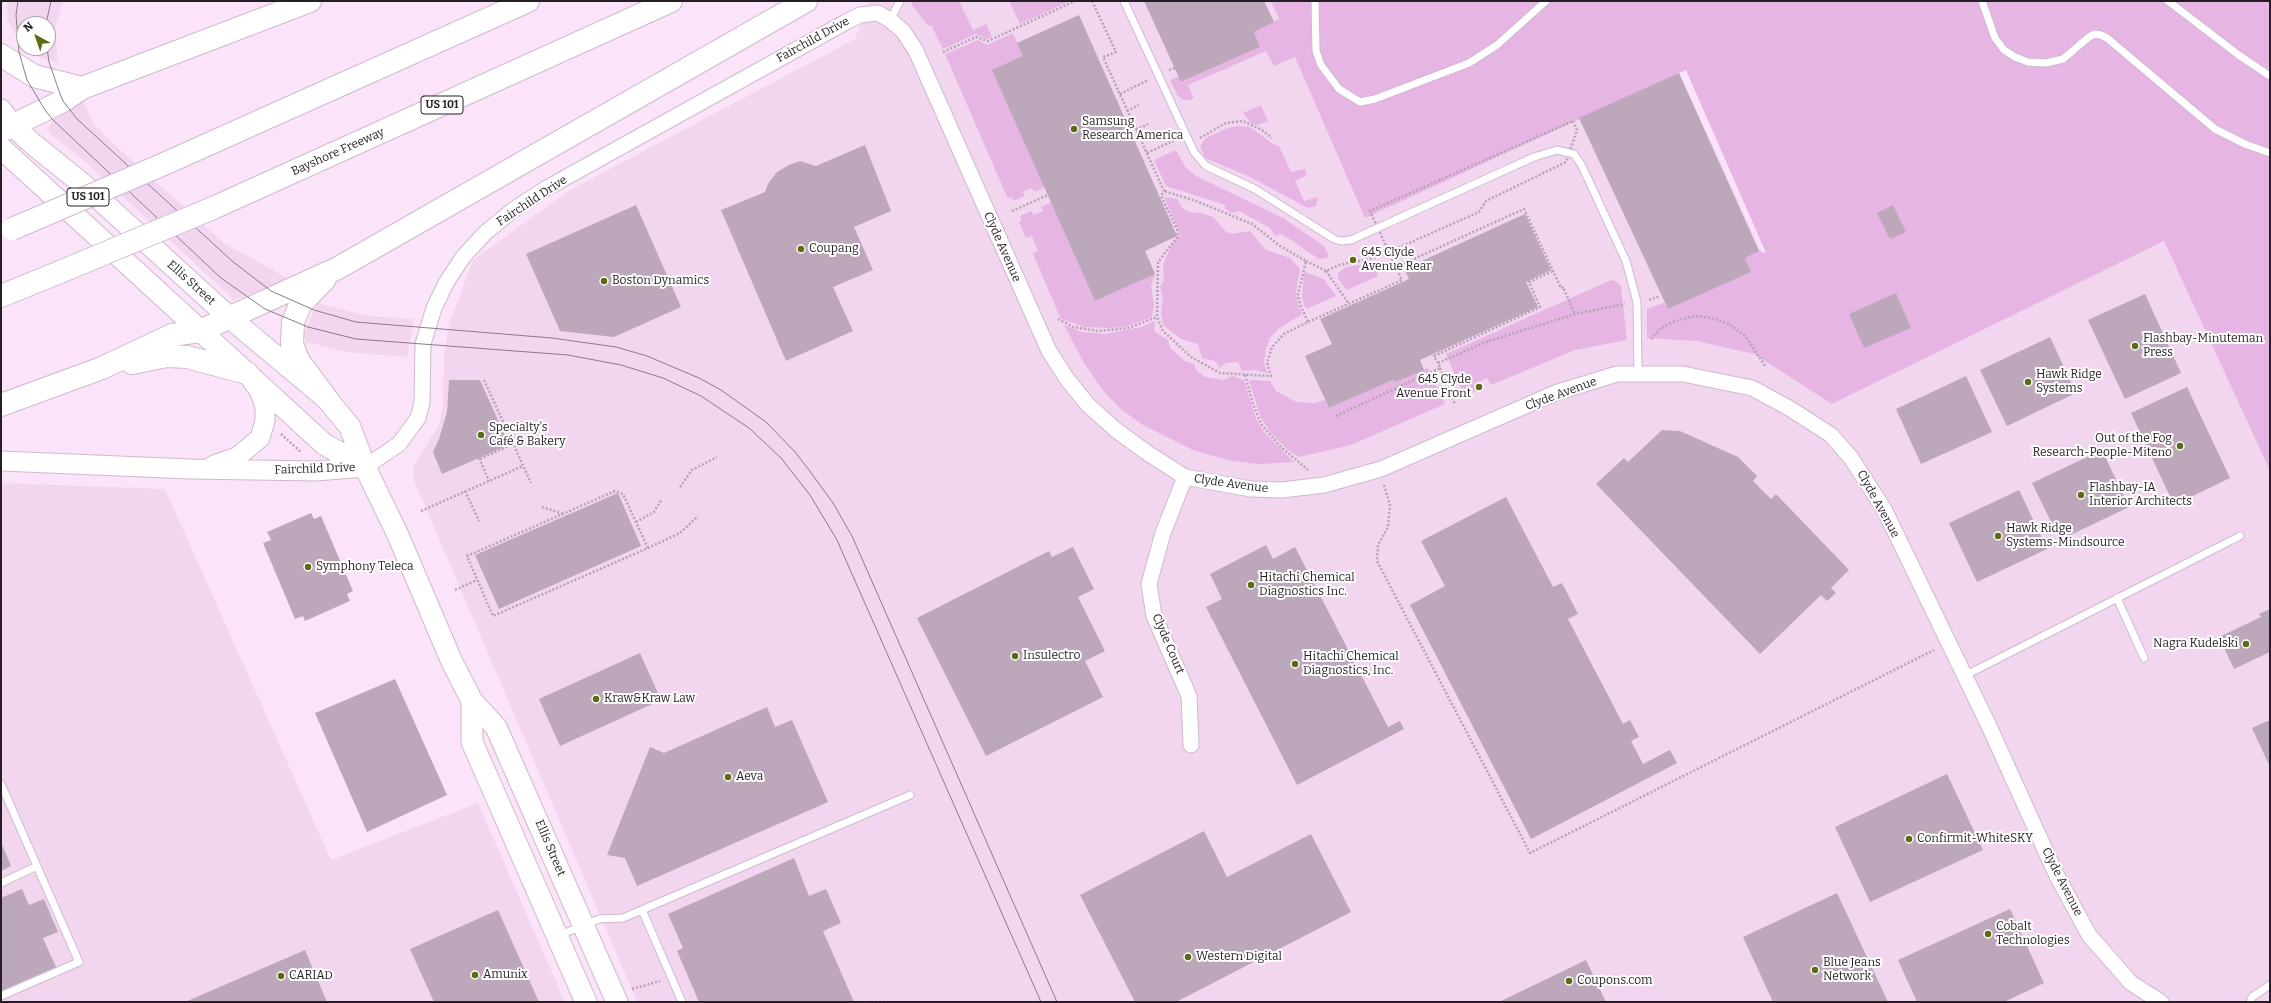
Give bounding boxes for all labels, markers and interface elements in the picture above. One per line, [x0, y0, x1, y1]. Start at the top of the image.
street label: Fairchild Drive [774, 14, 852, 66]
north arrow [16, 16, 56, 56]
text: N [21, 19, 36, 35]
road number: US 101 [421, 96, 463, 114]
place label: Samsung Research America [1082, 115, 1183, 143]
marker: Samsung Research America [1069, 124, 1079, 134]
street label: Bayshore Freeway [289, 125, 387, 179]
street label: Fairchild Drive [494, 173, 570, 229]
road number: US 101 [67, 188, 109, 206]
street label: Clyde Avenue [980, 210, 1024, 284]
place label: Coupang [809, 242, 859, 256]
marker: Coupang [796, 244, 806, 254]
place label: 645 Clyde Avenue Rear [1361, 246, 1432, 274]
marker: 645 Clyde Avenue Rear [1348, 255, 1358, 265]
street label: Ellis Street [164, 258, 218, 308]
place label: Boston Dynamics [612, 274, 709, 288]
marker: Boston Dynamics [599, 276, 609, 286]
place label: Flashbay-Minuteman Press [2143, 332, 2263, 360]
marker: Flashbay-Minuteman Press [2130, 341, 2140, 351]
place label: Hawk Ridge Systems [2036, 368, 2102, 396]
place label: 645 Clyde Avenue Front [1396, 373, 1471, 401]
street label: Clyde Avenue [1523, 374, 1599, 414]
marker: Hawk Ridge Systems [2023, 377, 2033, 387]
marker: 645 Clyde Avenue Front [1474, 382, 1484, 392]
place label: Specialty's Café & Bakery [489, 421, 566, 449]
marker: Specialty's Café & Bakery [476, 430, 486, 440]
place label: Out of the Fog Research-People-Miteno [2032, 432, 2172, 460]
marker: Out of the Fog Research-People-Miteno [2175, 441, 2185, 451]
street label: Fairchild Drive [274, 460, 356, 478]
street label: Clyde Avenue [1854, 468, 1902, 540]
street label: Clyde Avenue [1193, 472, 1269, 496]
place label: Flashbay-IA Interior Architects [2089, 481, 2192, 509]
marker: Flashbay-IA Interior Architects [2076, 490, 2086, 500]
place label: Hawk Ridge Systems-Mindsource [2006, 522, 2125, 550]
marker: Hawk Ridge Systems-Mindsource [1993, 531, 2003, 541]
place label: Symphony Teleca [316, 560, 413, 574]
marker: Symphony Teleca [303, 562, 313, 572]
place label: Hitachi Chemical Diagnostics Inc. [1259, 571, 1355, 599]
marker: Hitachi Chemical Diagnostics Inc. [1246, 580, 1256, 590]
street label: Clyde Court [1149, 612, 1187, 676]
place label: Nagra Kudelski [2153, 637, 2238, 651]
marker: Nagra Kudelski [2241, 639, 2251, 649]
place label: Insulectro [1023, 649, 1080, 663]
place label: Hitachi Chemical Diagnostics, Inc. [1303, 650, 1399, 678]
marker: Insulectro [1010, 651, 1020, 661]
marker: Hitachi Chemical Diagnostics, Inc. [1290, 659, 1300, 669]
place label: Kraw&Kraw Law [604, 692, 695, 706]
marker: Kraw&Kraw Law [591, 694, 601, 704]
place label: Aeva [736, 770, 763, 784]
marker: Aeva [723, 772, 733, 782]
street label: Ellis Street [532, 818, 568, 878]
place label: Confirmit-WhiteSKY [1917, 832, 2033, 846]
marker: Confirmit-WhiteSKY [1904, 834, 1914, 844]
street label: Clyde Avenue [2039, 845, 2085, 919]
place label: Cobalt Technologies [1996, 920, 2070, 948]
marker: Cobalt Technologies [1983, 929, 1993, 939]
place label: Western Digital [1196, 950, 1282, 964]
marker: Western Digital [1183, 952, 1193, 962]
place label: Blue Jeans Network [1823, 956, 1881, 984]
marker: Blue Jeans Network [1810, 965, 1820, 975]
place label: Amunix [483, 968, 528, 982]
place label: CARIAD [289, 969, 333, 983]
marker: Amunix [470, 970, 480, 980]
marker: CARIAD [276, 971, 286, 981]
place label: Coupons.com [1577, 974, 1653, 988]
marker: Coupons.com [1564, 976, 1574, 986]

